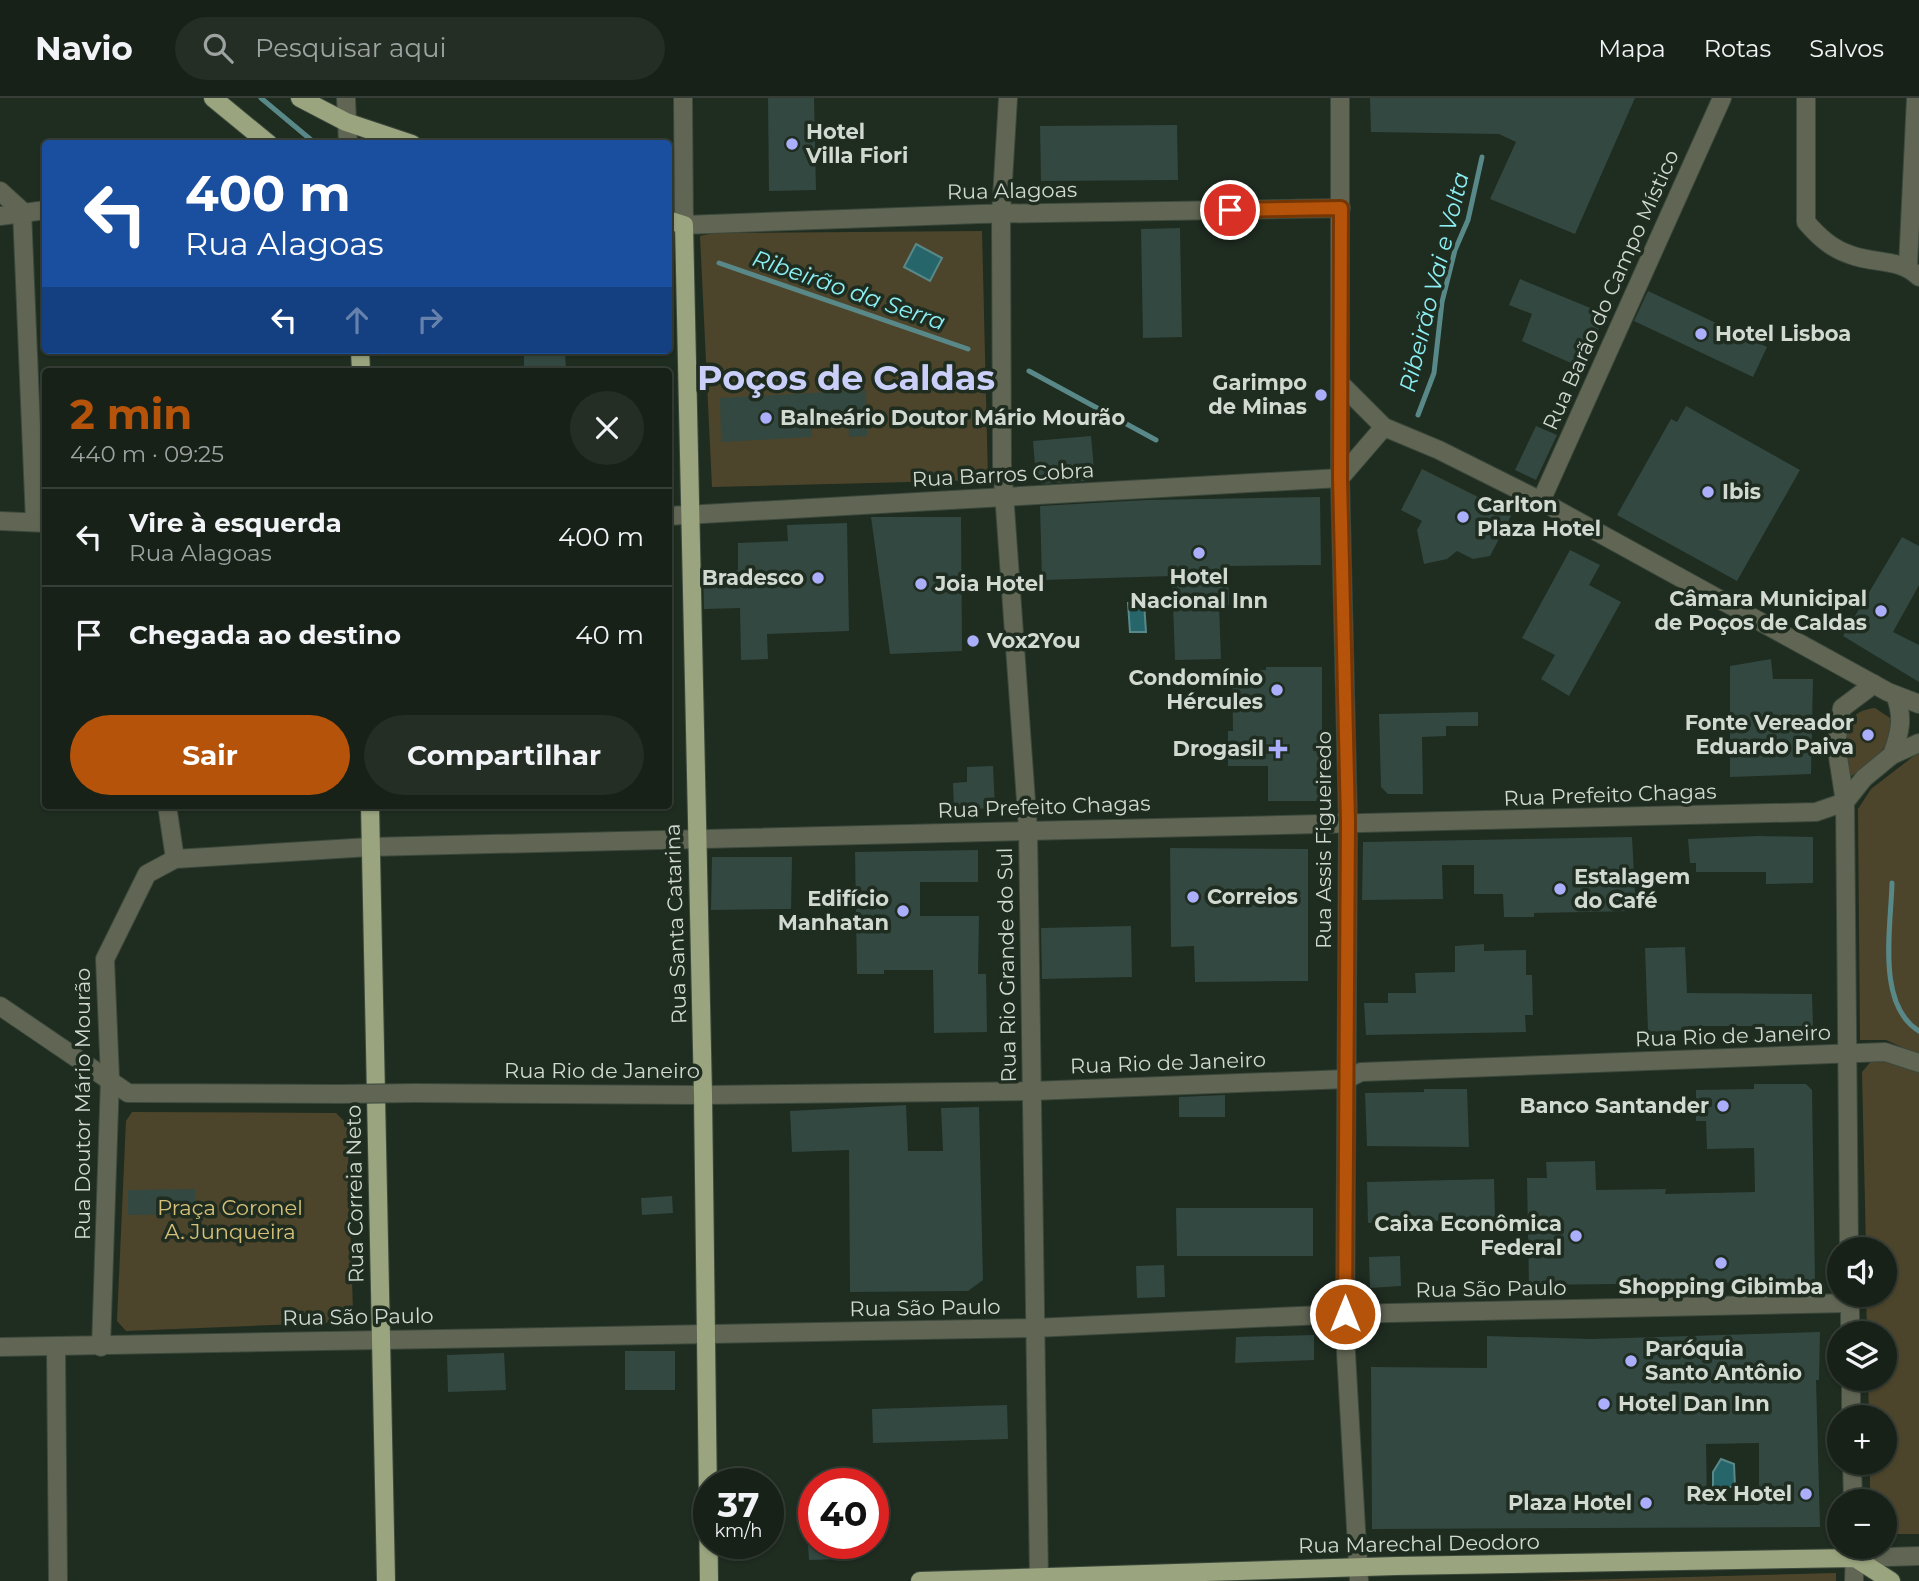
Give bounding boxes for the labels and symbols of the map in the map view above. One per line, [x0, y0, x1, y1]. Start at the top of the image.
place label: Hotel Villa Fiori [805, 119, 908, 168]
marker: Hotel Villa Fiori [784, 136, 800, 152]
street label: Rua Barão do Campo Místico [1537, 146, 1684, 434]
water label: Ribeirão Vai e Volta [1393, 169, 1475, 395]
street label: Rua Alagoas [947, 177, 1077, 204]
pin [1200, 180, 1260, 240]
water label: Ribeirão da Serra [749, 244, 949, 336]
place label: Hotel Lisboa [1715, 321, 1851, 346]
marker: Hotel Lisboa [1693, 326, 1709, 342]
district label: Poços de Caldas [697, 356, 995, 399]
place label: Garimpo de Minas [1208, 370, 1307, 419]
marker: Garimpo de Minas [1313, 387, 1329, 403]
place label: Balneário Doutor Mário Mourão [780, 405, 1125, 430]
marker: Balneário Doutor Mário Mourão [758, 410, 774, 426]
street label: Rua Barros Cobra [911, 457, 1095, 492]
place label: Ibis [1722, 479, 1761, 504]
marker: Ibis [1700, 484, 1716, 500]
place label: Carlton Plaza Hotel [1477, 492, 1601, 541]
marker: Carlton Plaza Hotel [1455, 509, 1471, 525]
marker: Hotel Nacional Inn [1191, 545, 1207, 561]
place label: Hotel Nacional Inn [1130, 564, 1268, 613]
place label: Bradesco [702, 565, 804, 590]
marker: Bradesco [810, 570, 826, 586]
place label: Joia Hotel [934, 571, 1044, 596]
marker: Joia Hotel [913, 576, 929, 592]
place label: Câmara Municipal de Poços de Caldas [1654, 586, 1867, 635]
marker: Câmara Municipal de Poços de Caldas [1873, 603, 1889, 619]
place label: Vox2You [986, 628, 1081, 653]
marker: Vox2You [965, 633, 981, 649]
place label: Condomínio Hércules [1129, 665, 1263, 714]
marker: Condomínio Hércules [1269, 682, 1285, 698]
place label: Fonte Vereador Eduardo Paiva [1685, 710, 1854, 759]
marker: Fonte Vereador Eduardo Paiva [1860, 727, 1876, 743]
street label: Rua Assis Figueiredo [1311, 731, 1336, 949]
place label: Drogasil [1173, 736, 1264, 761]
marker: Drogasil [1270, 741, 1286, 757]
street label: Rua Prefeito Chagas [1503, 778, 1717, 811]
street label: Rua Prefeito Chagas [937, 790, 1151, 823]
street label: Rua Santa Catarina [660, 823, 691, 1025]
street label: Rua Rio Grande do Sul [992, 847, 1021, 1083]
place label: Estalagem do Café [1574, 864, 1690, 913]
marker: Estalagem do Café [1552, 881, 1568, 897]
place label: Correios [1207, 884, 1298, 909]
place label: Edifício Manhatan [778, 886, 889, 935]
marker: Correios [1185, 889, 1201, 905]
marker: Edifício Manhatan [895, 903, 911, 919]
street label: Rua Doutor Mário Mourão [70, 968, 95, 1240]
street label: Rua Rio de Janeiro [1635, 1020, 1831, 1051]
street label: Rua Rio de Janeiro [1070, 1047, 1266, 1078]
street label: Rua Rio de Janeiro [504, 1058, 700, 1083]
place label: Banco Santander [1519, 1093, 1709, 1118]
marker: Banco Santander [1715, 1098, 1731, 1114]
street label: Rua Correia Neto [340, 1105, 369, 1283]
park label: Praça Coronel A. Junqueira [157, 1195, 303, 1244]
place label: Caixa Econômica Federal [1374, 1211, 1562, 1260]
marker: Caixa Econômica Federal [1568, 1228, 1584, 1244]
marker: Shopping Gibimba [1713, 1255, 1729, 1271]
place label: Shopping Gibimba [1619, 1274, 1823, 1299]
street label: Rua São Paulo [1415, 1275, 1567, 1302]
position arrow [1308, 1277, 1382, 1351]
street label: Rua São Paulo [849, 1294, 1001, 1321]
street label: Rua São Paulo [282, 1303, 434, 1330]
place label: Paróquia Santo Antônio [1645, 1336, 1802, 1385]
marker: Paróquia Santo Antônio [1623, 1353, 1639, 1369]
place label: Hotel Dan Inn [1618, 1391, 1770, 1416]
marker: Hotel Dan Inn [1596, 1396, 1612, 1412]
speed limit sign: 40 [798, 1468, 889, 1559]
place label: Rex Hotel [1686, 1481, 1792, 1506]
marker: Rex Hotel [1798, 1486, 1814, 1502]
place label: Plaza Hotel [1508, 1490, 1632, 1515]
marker: Plaza Hotel [1638, 1495, 1654, 1511]
street label: Rua Marechal Deodoro [1298, 1529, 1540, 1558]

